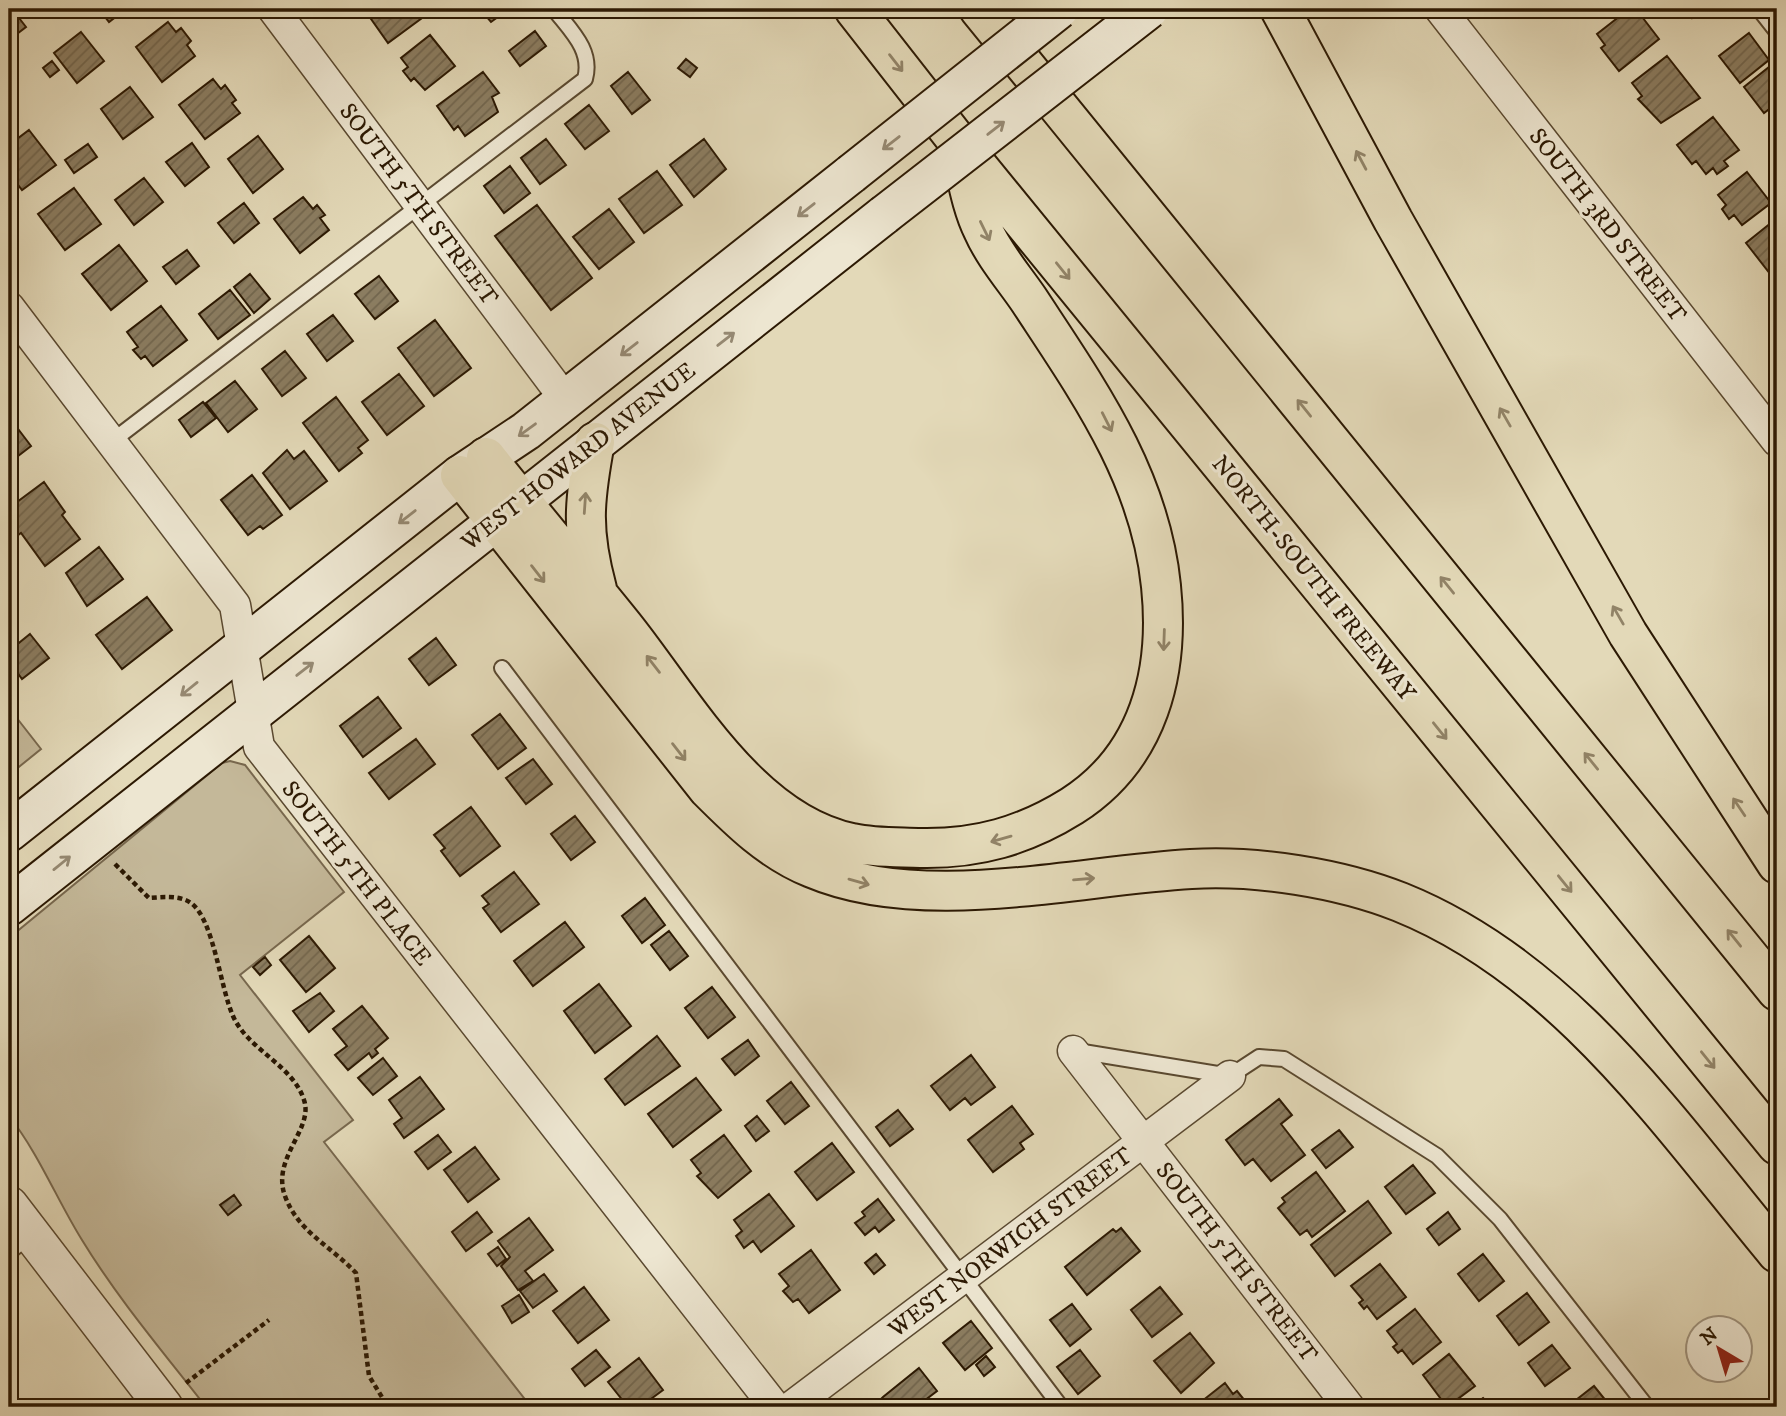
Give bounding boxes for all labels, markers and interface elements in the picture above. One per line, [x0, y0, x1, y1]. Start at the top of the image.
one-way arrow [888, 53, 903, 71]
street label: SOUTH 5TH STREET [332, 97, 504, 312]
one-way arrow [986, 120, 1004, 135]
street label: SOUTH 3RD STREET [1522, 122, 1692, 329]
one-way arrow [882, 135, 900, 150]
one-way arrow [1354, 150, 1367, 171]
one-way arrow [797, 202, 815, 217]
one-way arrow [979, 220, 992, 241]
one-way arrow [1055, 262, 1071, 280]
one-way arrow [716, 332, 735, 347]
one-way arrow [621, 341, 639, 356]
street label: WEST HOWARD AVENUE [455, 356, 702, 558]
one-way arrow [1296, 400, 1311, 418]
one-way arrow [1498, 408, 1512, 428]
one-way arrow [1101, 411, 1115, 432]
one-way arrow [518, 422, 536, 437]
street label: NORTH-SOUTH FREEWAY [1205, 450, 1422, 708]
one-way arrow [579, 493, 592, 515]
one-way arrow [398, 509, 416, 524]
one-way arrow [530, 564, 545, 582]
one-way arrow [1439, 576, 1455, 594]
one-way arrow [1611, 605, 1624, 626]
one-way arrow [1157, 628, 1170, 651]
one-way arrow [645, 655, 660, 674]
one-way arrow [296, 662, 314, 677]
one-way arrow [180, 681, 198, 696]
one-way arrow [1432, 722, 1448, 740]
one-way arrow [671, 743, 686, 761]
one-way arrow [1583, 753, 1598, 771]
street label: SOUTH 5TH PLACE [275, 775, 438, 972]
one-way arrow [1732, 798, 1746, 817]
one-way arrow [990, 833, 1012, 846]
one-way arrow [53, 856, 71, 871]
one-way arrow [1073, 872, 1095, 885]
one-way arrow [1557, 874, 1572, 892]
one-way arrow [847, 876, 869, 889]
one-way arrow [1726, 929, 1742, 947]
one-way arrow [1701, 1050, 1716, 1068]
street label: WEST NORWICH STREET [882, 1141, 1139, 1345]
street label: SOUTH 5TH STREET [1149, 1157, 1324, 1369]
north arrow [1684, 1314, 1754, 1384]
text: N [1696, 1323, 1723, 1351]

